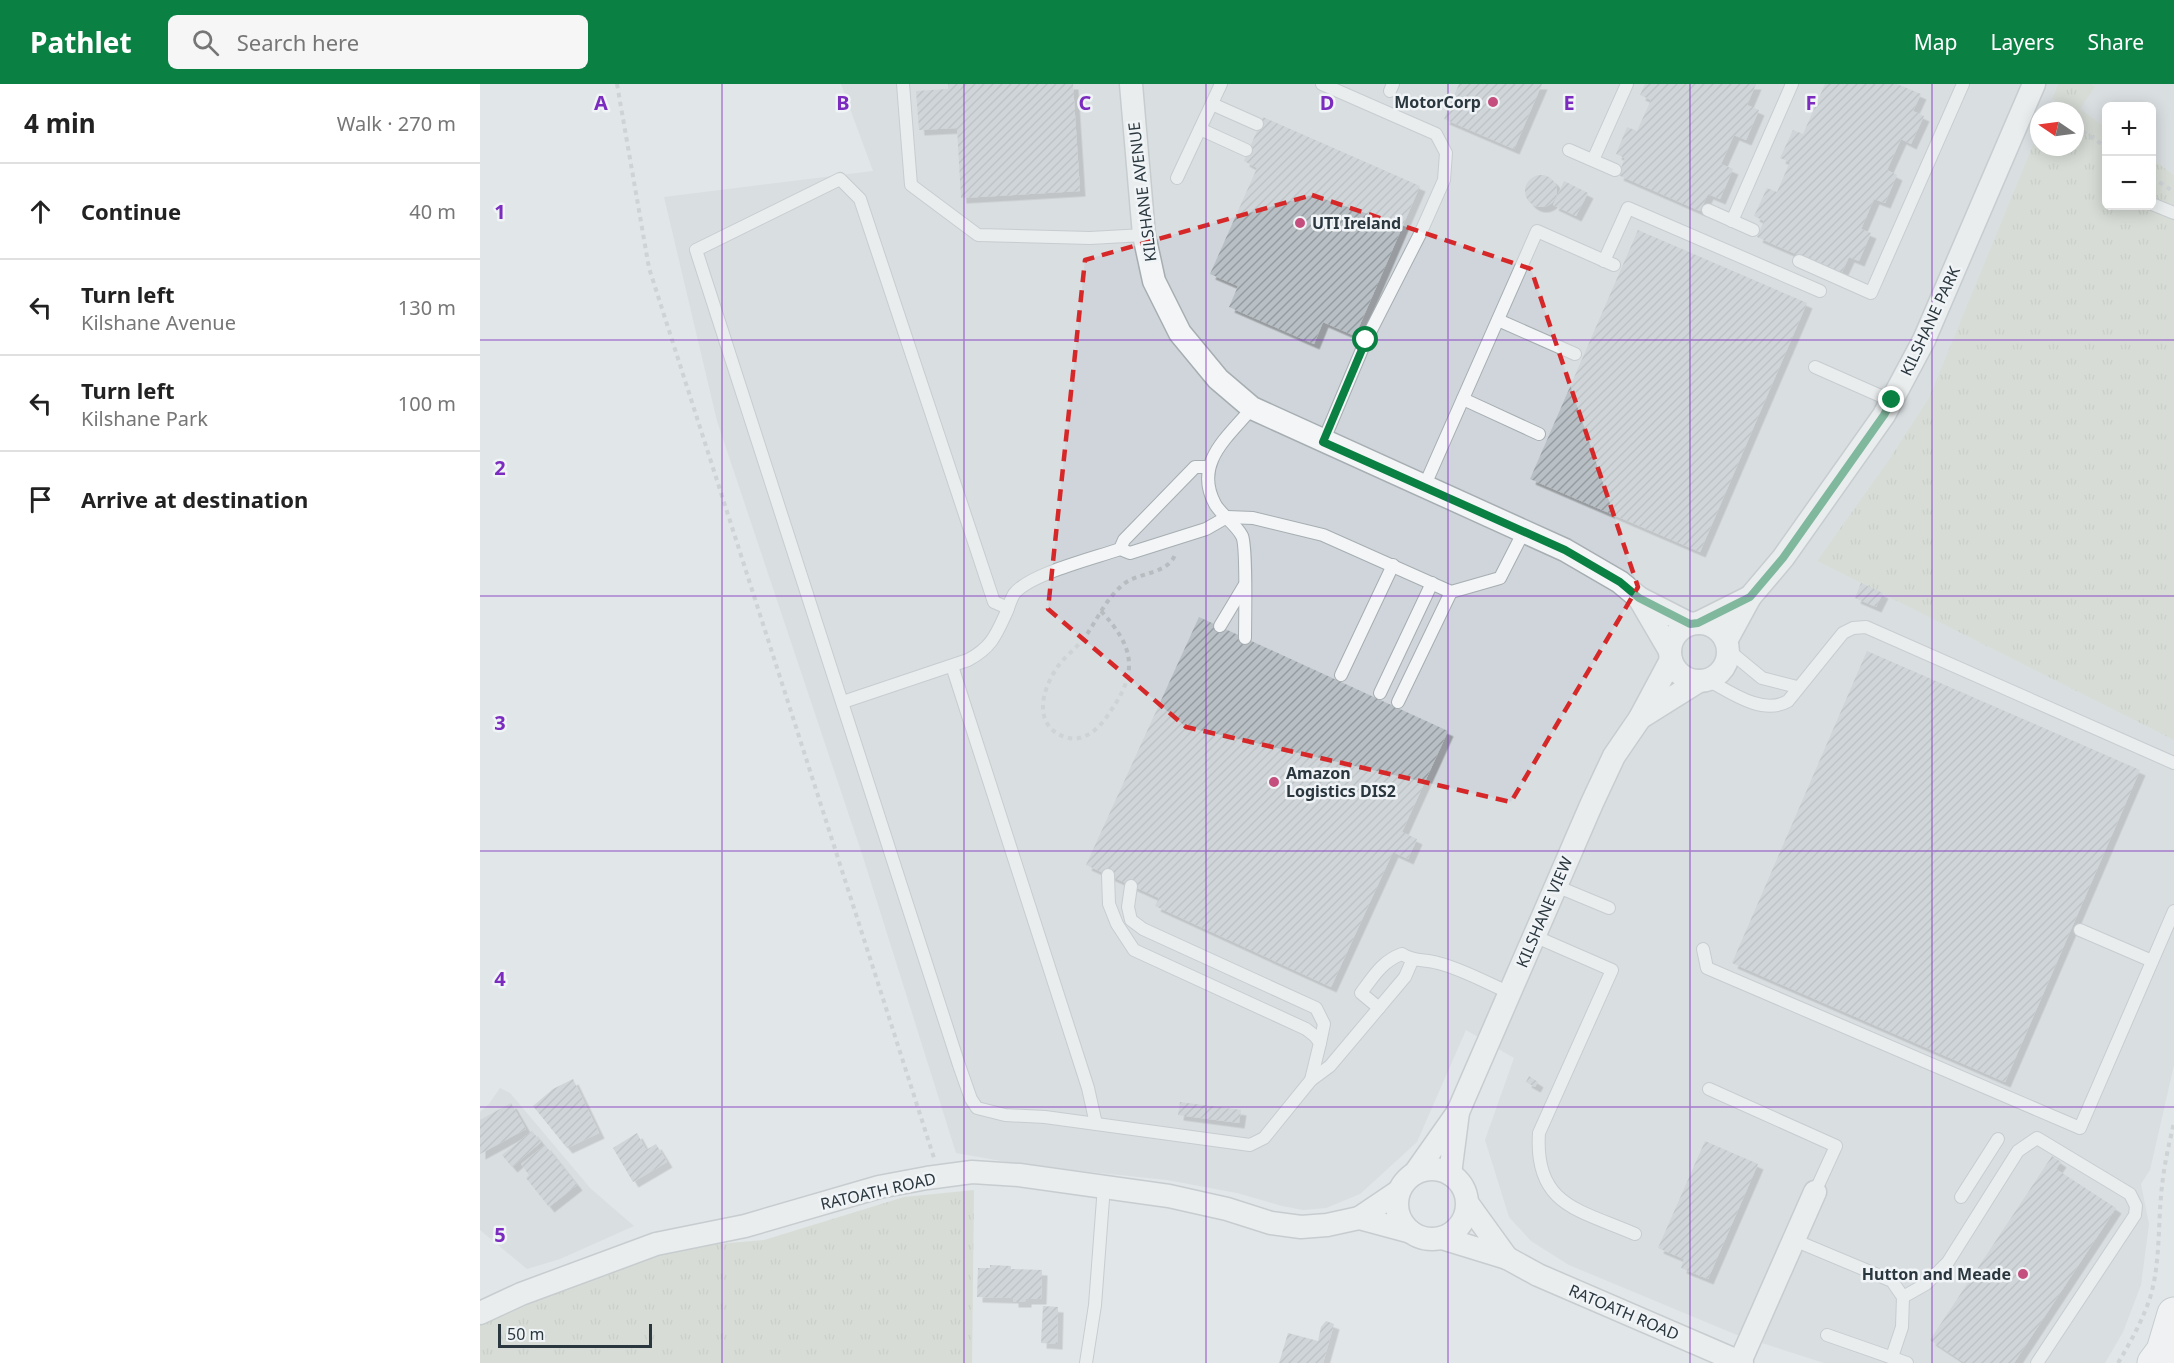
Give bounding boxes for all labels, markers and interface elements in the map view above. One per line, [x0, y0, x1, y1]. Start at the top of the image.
search box [168, 15, 588, 69]
text: Pathlet [30, 23, 132, 61]
icon: search [189, 26, 222, 59]
text: Search here [237, 27, 359, 57]
text: Map [1914, 28, 1958, 56]
text: Layers [1991, 28, 2055, 56]
text: Share [2088, 28, 2144, 56]
text: A [594, 89, 608, 116]
text: B [836, 89, 850, 116]
text: C [1079, 89, 1092, 116]
text: D [1320, 89, 1334, 116]
text: E [1563, 89, 1575, 116]
text: F [1806, 89, 1816, 116]
place label: MotorCorp [1394, 91, 1481, 113]
marker: MotorCorp [1486, 95, 1500, 109]
north arrow [2030, 102, 2084, 156]
map controls [2102, 102, 2156, 210]
button: + [2102, 102, 2156, 156]
text: 4 min [24, 105, 96, 141]
text: Walk · 270 m [337, 110, 456, 137]
street label: KILSHANE AVENUE [1123, 121, 1161, 263]
button: − [2102, 156, 2156, 210]
icon: ahead [24, 195, 57, 228]
text: Continue [81, 196, 181, 226]
text: 40 m [409, 198, 456, 225]
text: 1 [494, 198, 506, 225]
place label: UTI Ireland [1312, 212, 1401, 234]
marker: UTI Ireland [1293, 216, 1307, 230]
street label: KILSHANE PARK [1895, 262, 1965, 379]
text: Turn left [81, 279, 175, 309]
icon: left [24, 291, 57, 324]
text: 130 m [398, 294, 456, 321]
text: Kilshane Avenue [81, 309, 236, 336]
route start [1352, 326, 1378, 352]
text: Turn left [81, 375, 175, 405]
route end [1878, 386, 1904, 412]
icon: left [24, 387, 57, 420]
text: 100 m [398, 390, 456, 417]
text: Kilshane Park [81, 405, 208, 432]
text: 2 [494, 454, 506, 481]
icon: arrive [24, 483, 57, 516]
text: Arrive at destination [81, 484, 308, 514]
text: 3 [494, 709, 506, 736]
place label: Amazon Logistics DIS2 [1286, 762, 1396, 802]
marker: Amazon Logistics DIS2 [1267, 775, 1281, 789]
street label: KILSHANE VIEW [1511, 853, 1577, 971]
text: 4 [494, 965, 506, 992]
street label: RATOATH ROAD [818, 1167, 938, 1215]
text: 5 [494, 1221, 506, 1248]
place label: Hutton and Meade [1862, 1263, 2011, 1285]
marker: Hutton and Meade [2016, 1267, 2030, 1281]
street label: RATOATH ROAD [1565, 1279, 1683, 1345]
scale bar [498, 1321, 652, 1348]
text: 50 m [507, 1323, 544, 1345]

